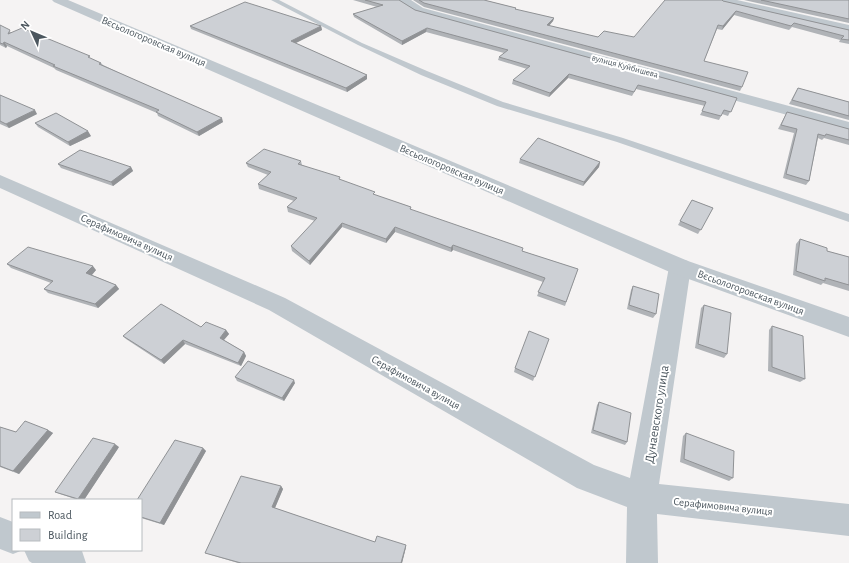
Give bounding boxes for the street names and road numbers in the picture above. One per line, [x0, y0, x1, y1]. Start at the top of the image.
street label: Вєсьологоровская вулиця [100, 14, 208, 69]
street label: вулиця Куйбишева [591, 53, 659, 80]
street label: Вєсьологоровская вулиця [398, 142, 506, 197]
street label: Серафимовича вулиця [79, 212, 175, 263]
street label: Вєсьологоровская вулиця [696, 268, 806, 317]
street label: Серафимовича вулиця [369, 353, 462, 411]
street label: Дунаевского улица [643, 364, 672, 464]
street label: Серафимовича вулиця [673, 496, 773, 517]

